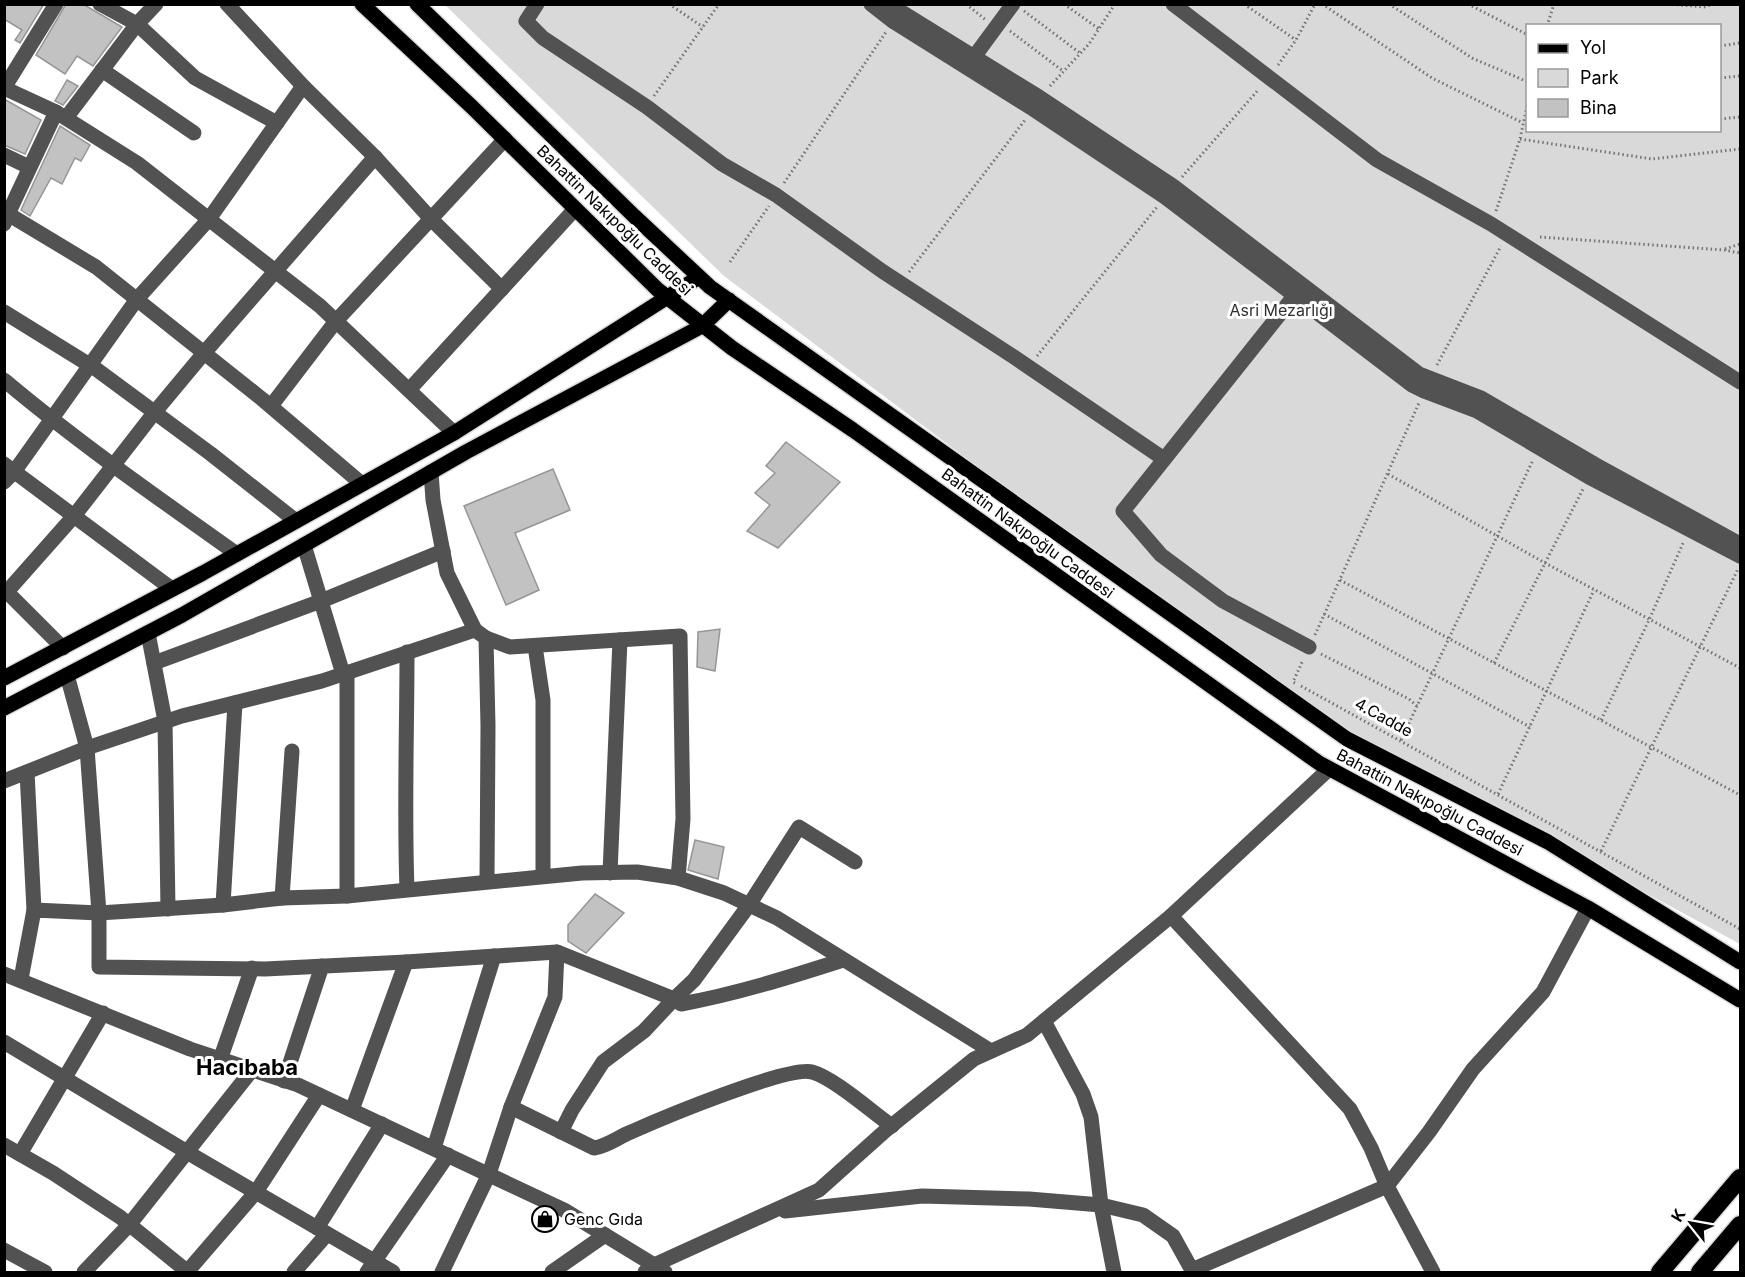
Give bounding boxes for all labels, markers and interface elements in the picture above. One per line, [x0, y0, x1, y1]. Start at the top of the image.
legend [1526, 24, 1721, 132]
text: Yol [1580, 37, 1606, 58]
text: Park [1580, 67, 1619, 88]
text: Bina [1580, 97, 1617, 118]
street label: Bahattin Nakıpoğlu Caddesi [533, 140, 697, 300]
park label: Asri Mezarlığı [1229, 300, 1333, 320]
street label: Bahattin Nakıpoğlu Caddesi [938, 464, 1118, 602]
street label: 4.Cadde [1351, 693, 1417, 741]
street label: Bahattin Nakıpoğlu Caddesi [1333, 744, 1527, 860]
district label: Hacıbaba [196, 1054, 298, 1080]
north arrow [1661, 1193, 1721, 1253]
shop icon: Genc Gıda [530, 1204, 560, 1234]
text: K [1667, 1205, 1690, 1225]
place label: Genc Gıda [564, 1209, 643, 1229]

